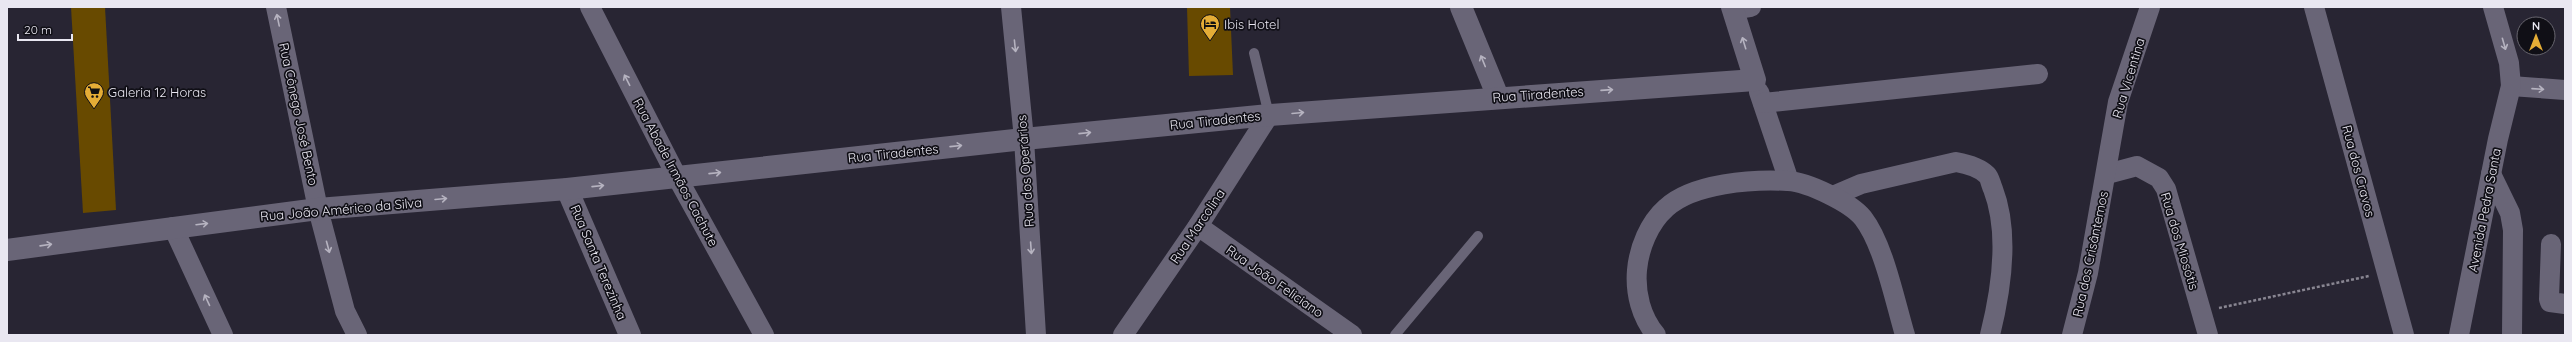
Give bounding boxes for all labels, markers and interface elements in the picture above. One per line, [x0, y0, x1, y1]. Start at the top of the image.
hotel icon: Ibis Hotel [1199, 13, 1221, 41]
one-way arrow [274, 14, 282, 27]
scale bar [18, 16, 72, 42]
place label: Ibis Hotel [1224, 16, 1279, 32]
north arrow [2516, 16, 2556, 56]
text: N [2532, 19, 2540, 33]
text: 20 m [24, 22, 52, 37]
street label: Rua Vicentina [2108, 36, 2148, 120]
one-way arrow [1740, 37, 1747, 50]
one-way arrow [2501, 38, 2508, 51]
one-way arrow [1011, 39, 1019, 52]
street label: Rua Cônego José Bento [276, 41, 322, 187]
one-way arrow [1479, 55, 1486, 67]
one-way arrow [623, 74, 630, 86]
supermarket icon: Galeria 12 Horas [83, 81, 105, 109]
street label: Rua Tiradentes [1492, 83, 1584, 105]
place label: Galeria 12 Horas [108, 84, 206, 100]
one-way arrow [2531, 85, 2544, 92]
one-way arrow [1600, 86, 1613, 93]
street label: Rua Abade Irmãos Cachute [630, 95, 722, 249]
street label: Rua Tiradentes [1169, 107, 1261, 133]
one-way arrow [1291, 109, 1304, 116]
street label: Rua dos Operários [1013, 114, 1037, 228]
street label: Rua dos Cravos [2339, 123, 2379, 219]
one-way arrow [1078, 129, 1091, 136]
street label: Rua Tiradentes [847, 140, 939, 166]
one-way arrow [949, 142, 962, 150]
street label: Avenida Pedra Santa [2464, 147, 2504, 273]
one-way arrow [708, 169, 721, 177]
one-way arrow [591, 182, 604, 190]
street label: Rua Marcolina [1166, 186, 1228, 266]
street label: Rua dos Crisântemos [2069, 190, 2111, 318]
street label: Rua dos Miosótis [2158, 190, 2202, 292]
street label: Rua João Américo da Silva [259, 194, 423, 224]
one-way arrow [434, 196, 447, 203]
street label: Rua Santa Terezinha [568, 202, 630, 322]
one-way arrow [195, 220, 208, 227]
one-way arrow [325, 240, 332, 253]
one-way arrow [39, 241, 52, 249]
one-way arrow [1027, 241, 1034, 254]
street label: Rua João Feliciano [1223, 241, 1327, 321]
one-way arrow [203, 294, 210, 306]

